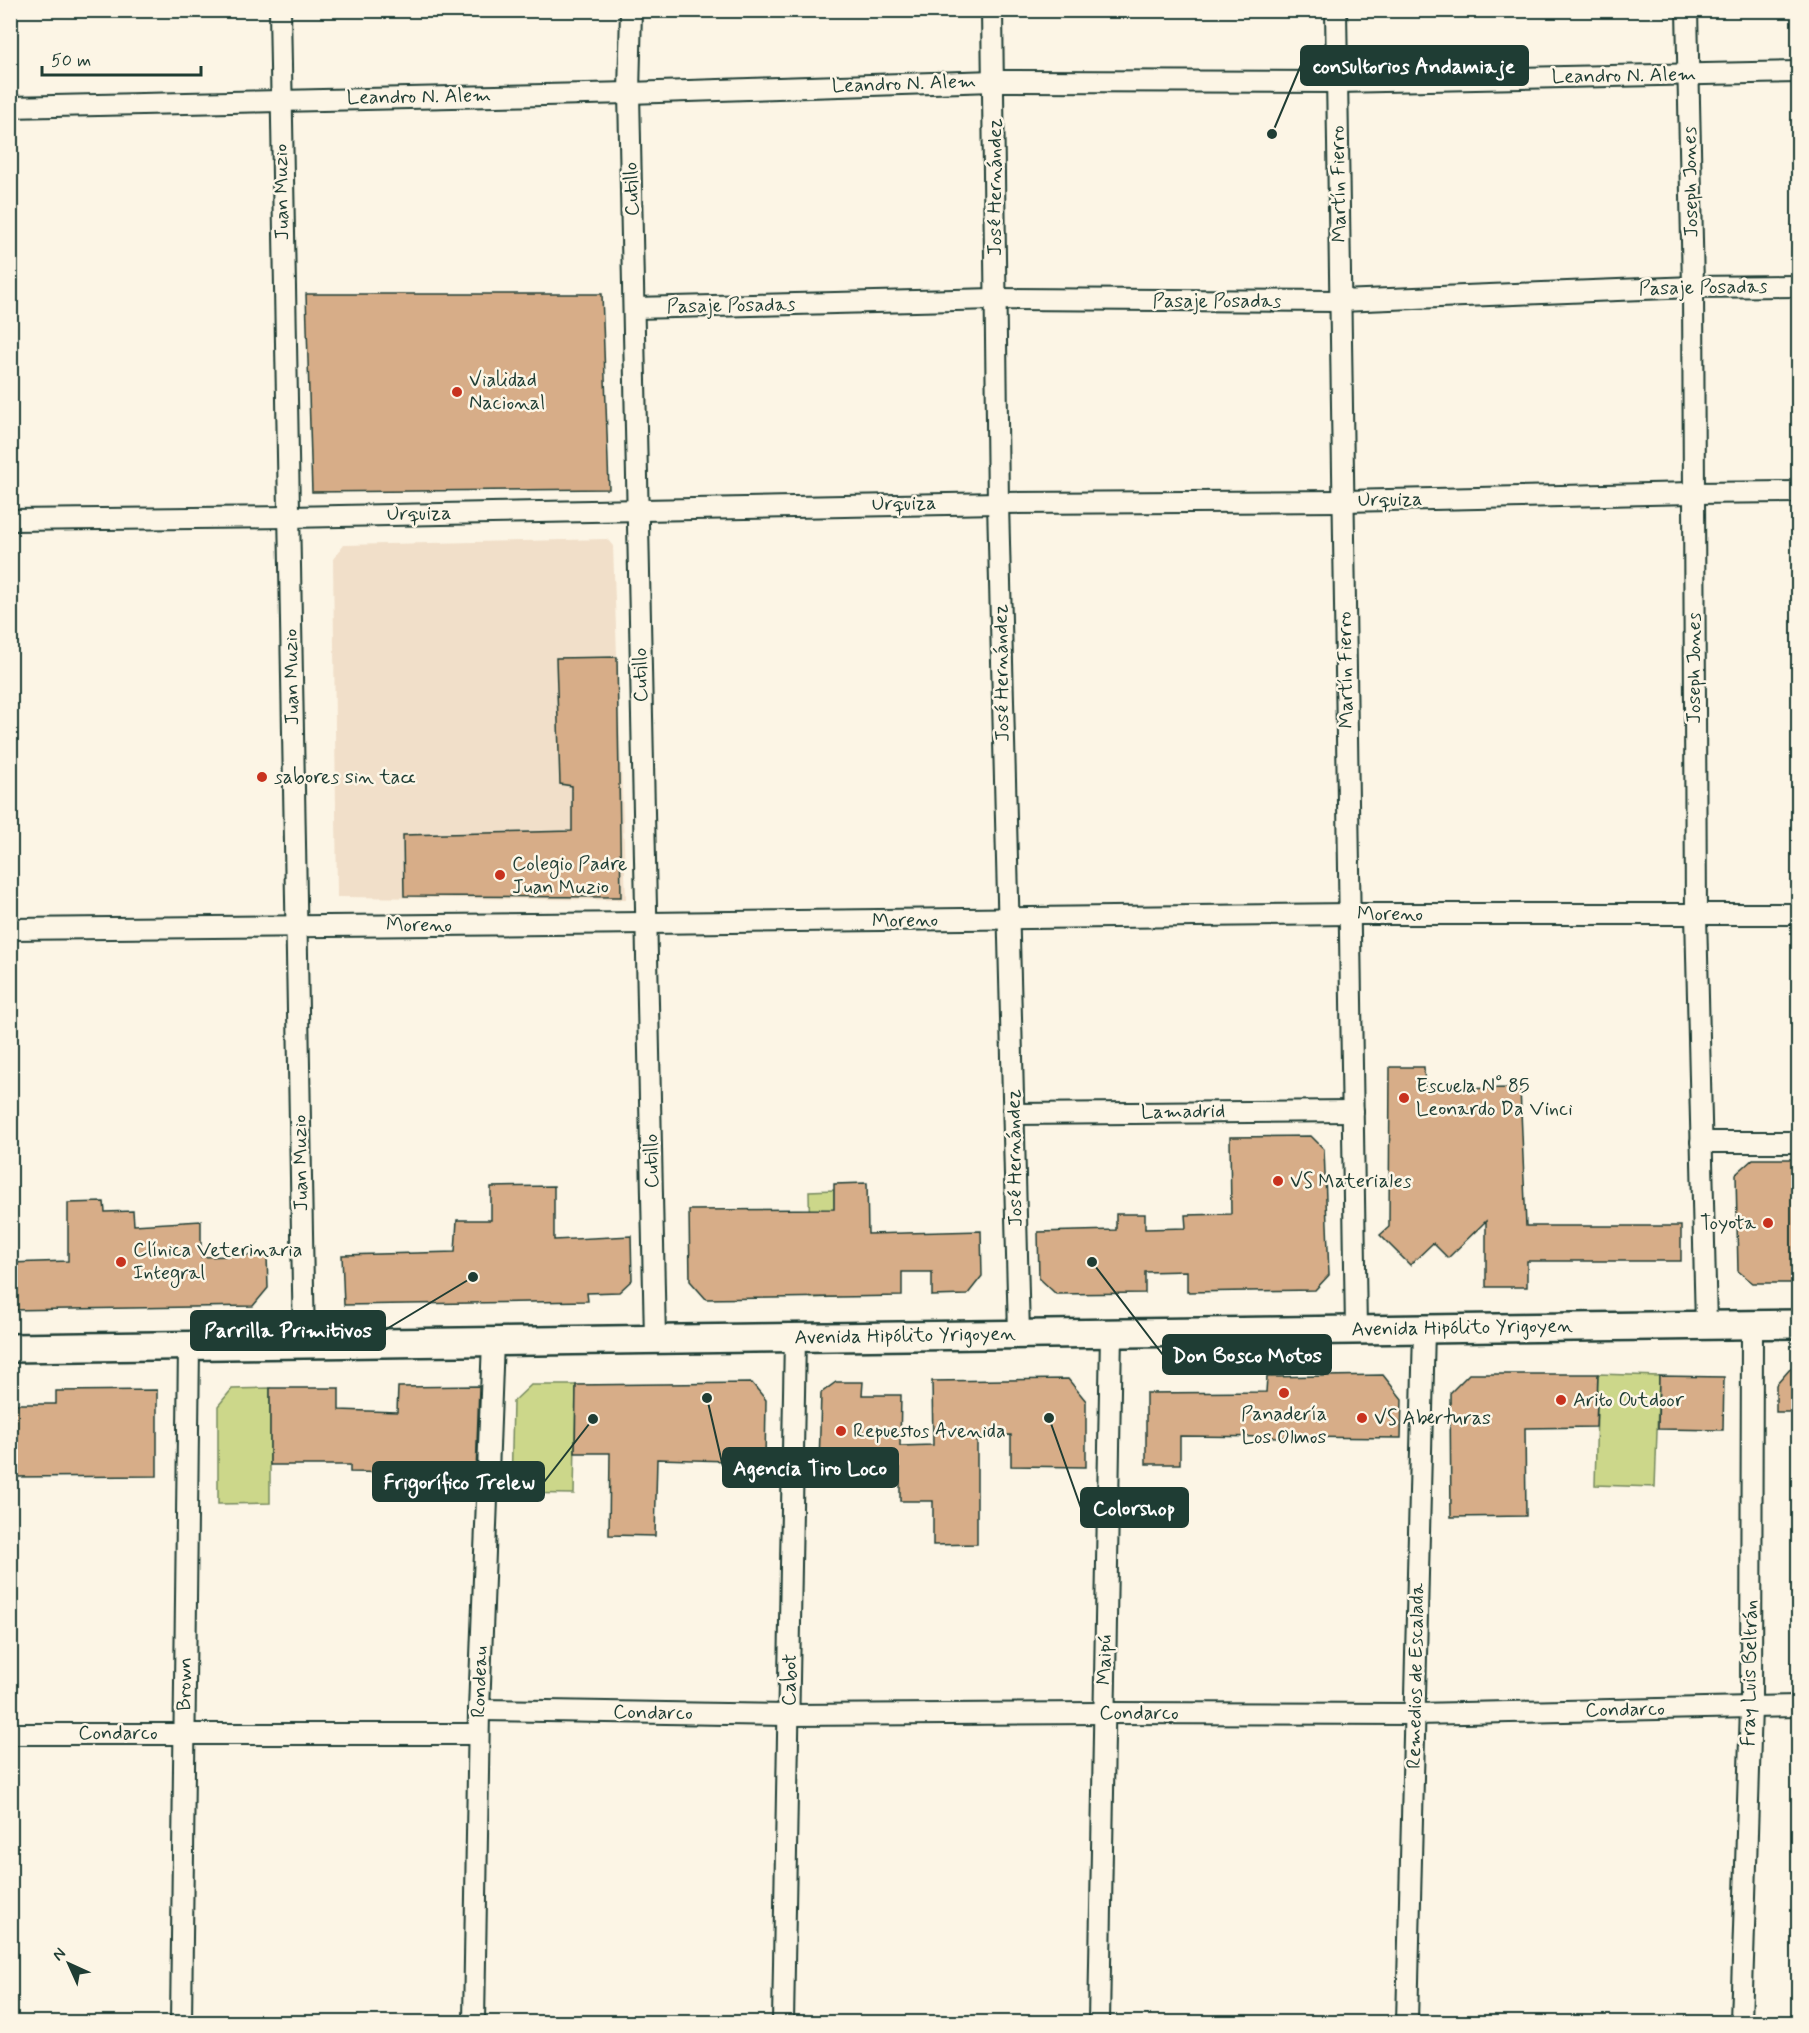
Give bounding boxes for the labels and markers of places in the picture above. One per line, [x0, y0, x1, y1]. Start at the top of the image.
callout: consultorios Andamiaje [1301, 46, 1528, 85]
place label: Vialidad Nacional [469, 367, 545, 417]
marker: Vialidad Nacional [450, 385, 464, 399]
place label: sabores sin tacc [274, 764, 416, 791]
marker: sabores sin tacc [255, 770, 269, 784]
place label: Colegio Padre Juan Muzio [512, 851, 627, 901]
marker: Colegio Padre Juan Muzio [493, 868, 507, 882]
place label: Escuela N° 85 Leonardo Da Vinci [1416, 1073, 1573, 1123]
marker: Escuela N° 85 Leonardo Da Vinci [1397, 1091, 1411, 1105]
place label: VS Materiales [1290, 1168, 1412, 1195]
marker: VS Materiales [1271, 1174, 1285, 1188]
place label: Toyota [1700, 1210, 1757, 1237]
marker: Toyota [1761, 1216, 1775, 1230]
place label: Clínica Veterinaria Integral [133, 1237, 303, 1288]
marker: Clínica Veterinaria Integral [114, 1255, 128, 1269]
callout: Parrilla Primitivos [191, 1311, 385, 1350]
callout: Don Bosco Motos [1163, 1335, 1331, 1374]
marker: Panadería Los Olmos [1277, 1386, 1291, 1400]
place label: Arito Outdoor [1573, 1387, 1685, 1414]
marker: Arito Outdoor [1554, 1393, 1568, 1407]
place label: Panadería Los Olmos [1241, 1401, 1327, 1451]
place label: VS Aberturas [1374, 1405, 1491, 1432]
marker: VS Aberturas [1355, 1411, 1369, 1425]
place label: Repuestos Avenida [853, 1418, 1006, 1445]
marker: Repuestos Avenida [834, 1424, 848, 1438]
callout: Agencia Tiro Loco [723, 1448, 898, 1487]
callout: Frigorífico Trelew [373, 1462, 544, 1501]
callout: Colorshop [1081, 1488, 1188, 1527]

